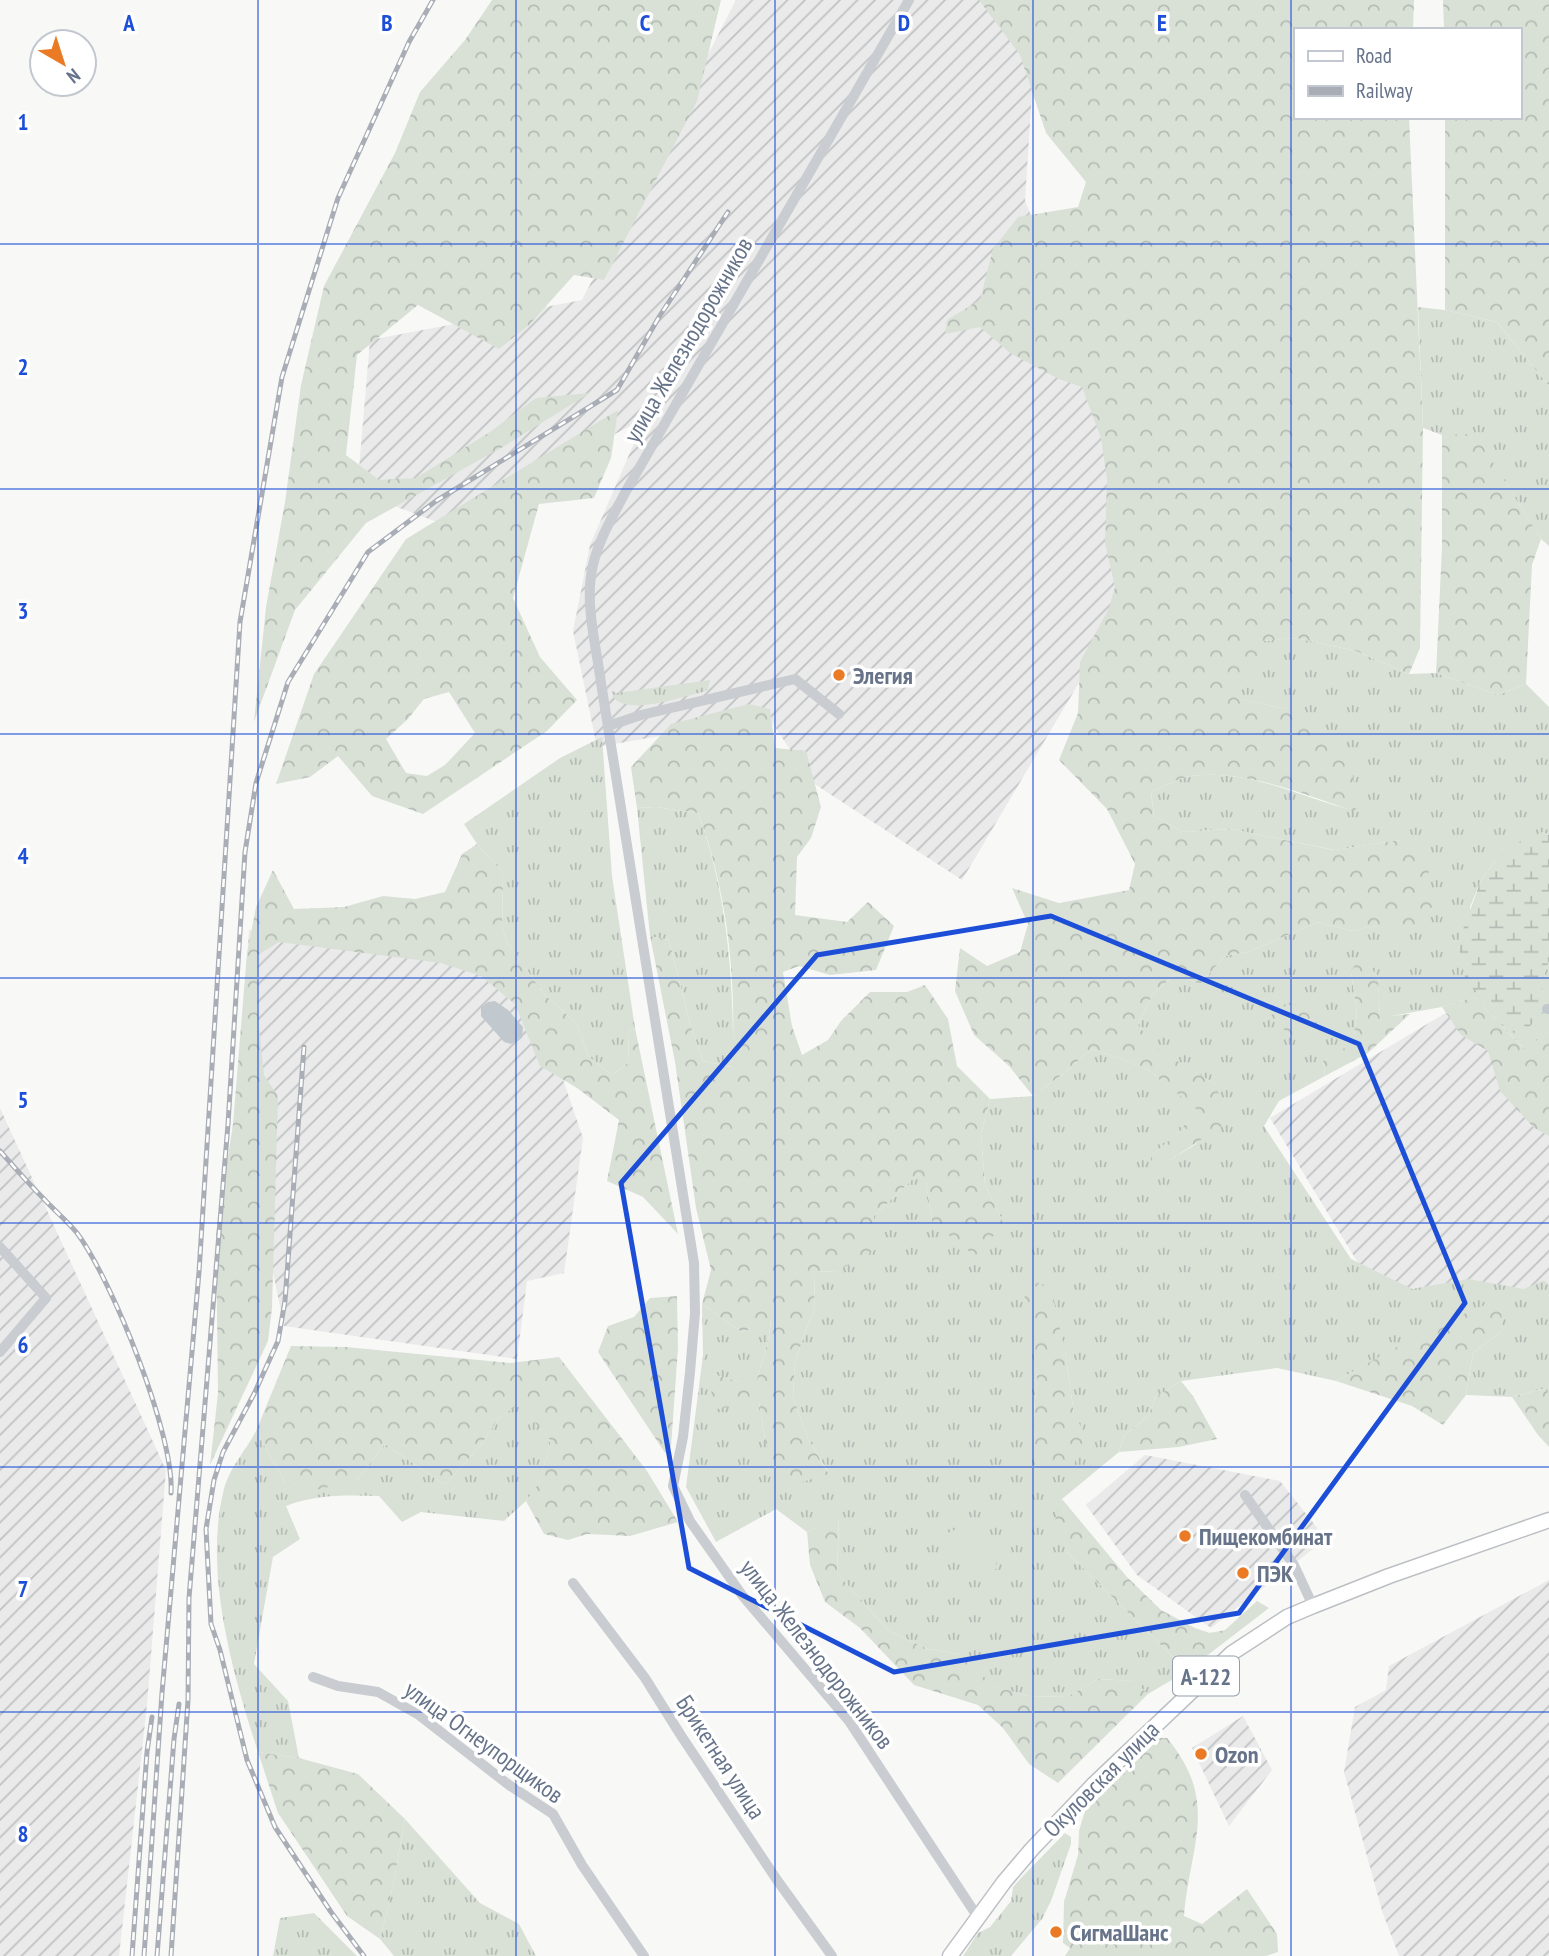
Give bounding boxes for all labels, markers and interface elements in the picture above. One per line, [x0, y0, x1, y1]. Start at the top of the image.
text: A [122, 8, 135, 37]
text: B [381, 8, 393, 37]
text: C [640, 8, 651, 37]
text: D [898, 8, 910, 37]
text: E [1157, 8, 1167, 37]
north arrow [28, 28, 98, 98]
legend [1294, 28, 1521, 119]
text: Road [1356, 42, 1392, 69]
text: N [62, 64, 85, 89]
text: Railway [1356, 77, 1413, 104]
text: 1 [18, 107, 29, 136]
street label: улица Железнодорожников [616, 232, 760, 448]
text: 2 [18, 352, 29, 381]
text: 3 [18, 596, 29, 625]
place label: Элегия [853, 660, 913, 691]
marker: Элегия [831, 667, 847, 683]
text: 4 [18, 841, 29, 870]
text: 5 [18, 1085, 29, 1114]
text: 6 [18, 1330, 29, 1359]
place label: Пищекомбинат [1199, 1521, 1333, 1552]
marker: Пищекомбинат [1177, 1528, 1193, 1544]
street label: улица Железнодорожников [733, 1553, 901, 1755]
place label: ПЭК [1257, 1558, 1294, 1589]
marker: ПЭК [1235, 1565, 1251, 1581]
text: 7 [18, 1574, 29, 1603]
road number: А-122 [1173, 1656, 1239, 1695]
street label: улица Огнеупорщиков [398, 1674, 570, 1810]
street label: Брикетная улица [669, 1689, 773, 1825]
street label: Окуловская улица [1036, 1714, 1166, 1844]
place label: Ozon [1215, 1739, 1258, 1770]
marker: Ozon [1193, 1746, 1209, 1762]
text: 8 [18, 1819, 29, 1848]
place label: СигмаШанс [1070, 1917, 1169, 1948]
marker: СигмаШанс [1048, 1924, 1064, 1940]

